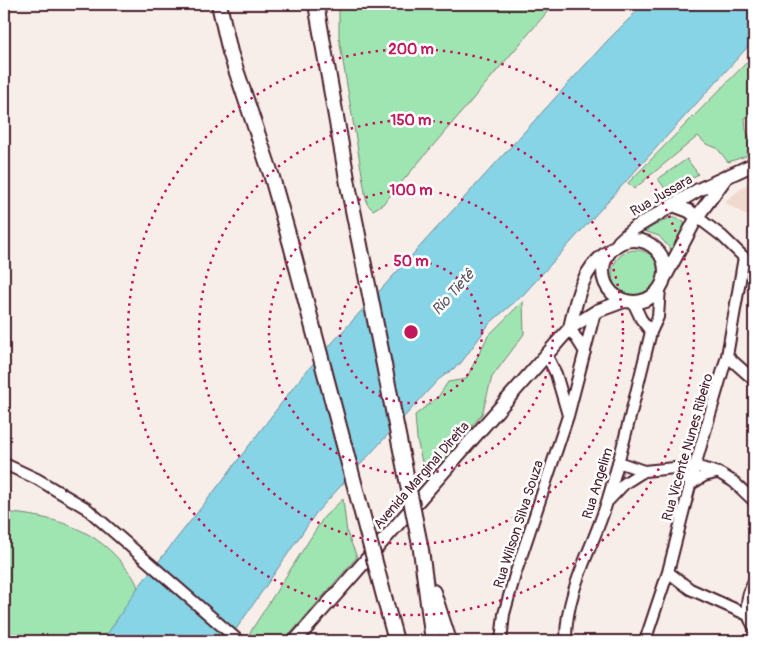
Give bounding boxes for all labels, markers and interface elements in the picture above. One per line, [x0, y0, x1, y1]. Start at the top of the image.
text: 200 m [388, 40, 434, 59]
text: 150 m [391, 111, 431, 130]
street label: Rua Jussara [627, 171, 695, 220]
text: 100 m [390, 181, 432, 200]
text: 50 m [394, 252, 428, 271]
water label: Rio Tietê [428, 265, 480, 319]
centre of rings [402, 323, 420, 341]
street label: Rua Vicente Nunes Ribeiro [658, 371, 717, 523]
street label: Avenida Marginal Direita [370, 418, 473, 533]
street label: Rua Angelim [579, 445, 616, 521]
street label: Rua Wilson Silva Souza [490, 458, 547, 590]

